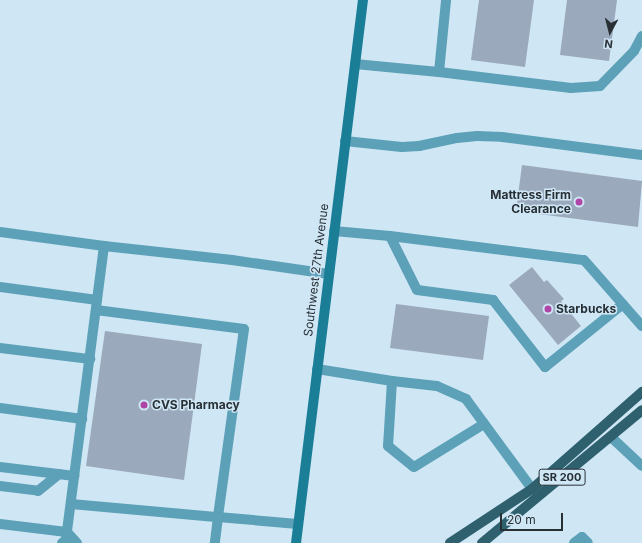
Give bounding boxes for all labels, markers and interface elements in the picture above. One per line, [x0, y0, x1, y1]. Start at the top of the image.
north arrow [590, 12, 630, 52]
text: N [604, 36, 614, 51]
place label: Mattress Firm Clearance [490, 188, 571, 216]
marker: Mattress Firm Clearance [574, 197, 584, 207]
street label: Southwest 27th Avenue [301, 203, 331, 337]
place label: Starbucks [556, 302, 616, 316]
marker: Starbucks [543, 304, 553, 314]
place label: CVS Pharmacy [152, 398, 240, 412]
marker: CVS Pharmacy [139, 400, 149, 410]
road number: SR 200 [538, 468, 586, 486]
scale bar [502, 505, 565, 531]
text: 20 m [507, 512, 536, 527]

